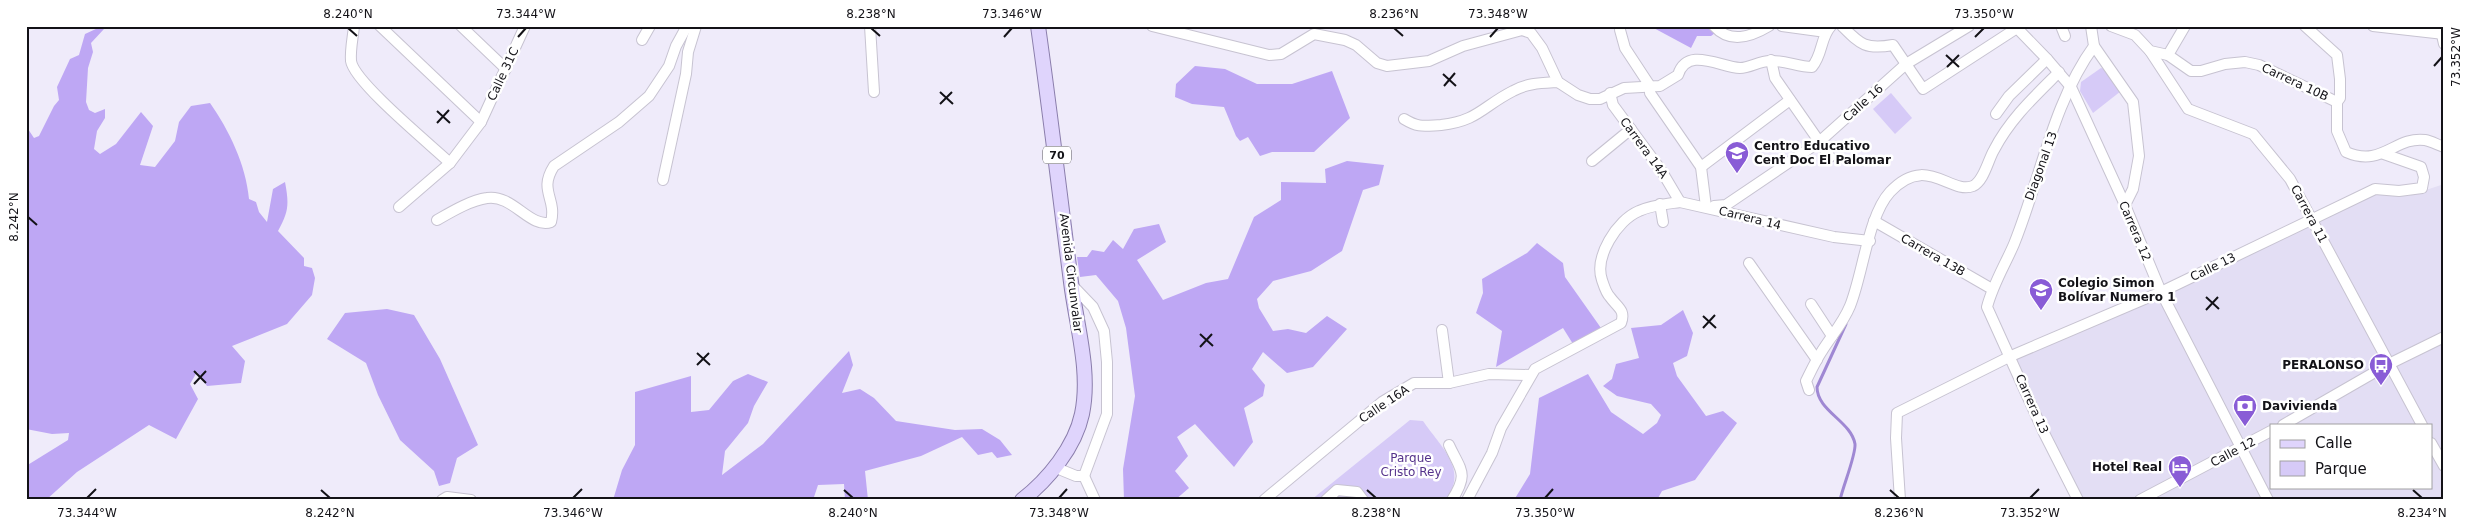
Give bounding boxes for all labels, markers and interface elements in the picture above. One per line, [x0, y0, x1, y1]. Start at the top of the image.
text: 8.240°N [323, 7, 373, 21]
text: 73.344°W [496, 7, 556, 21]
text: 8.238°N [846, 7, 896, 21]
text: 73.346°W [982, 7, 1042, 21]
text: 8.236°N [1369, 7, 1419, 21]
text: 73.348°W [1468, 7, 1528, 21]
text: 73.350°W [1954, 7, 2014, 21]
text: 73.352°W [2449, 27, 2463, 87]
street label: Calle 31C [485, 45, 521, 103]
street label: Carrera 10B [2259, 60, 2331, 104]
street label: Calle 16 [1840, 81, 1886, 125]
street label: Carrera 14A [1617, 115, 1671, 182]
street label: Diagonal 13 [2022, 130, 2060, 202]
place label: Centro Educativo Cent Doc El Palomar [1754, 139, 1891, 167]
school or university icon: Centro Educativo Cent Doc El Palomar [1724, 140, 1750, 174]
road number: 70 [1043, 146, 1071, 164]
street label: Carrera 11 [2288, 183, 2330, 245]
text: 8.242°N [7, 192, 21, 242]
street label: Carrera 12 [2116, 199, 2154, 263]
street label: Carrera 14 [1717, 203, 1783, 233]
street label: Avenida Circunvalar [1057, 213, 1085, 333]
street label: Carrera 13B [1898, 231, 1968, 279]
street label: Calle 13 [2188, 250, 2238, 284]
place label: Colegio Simon Bolívar Numero 1 [2058, 276, 2176, 304]
school or university icon: Colegio Simon Bolívar Numero 1 [2028, 277, 2054, 311]
bus stop icon: PERALONSO [2368, 352, 2394, 386]
place label: PERALONSO [2282, 358, 2364, 372]
street label: Carrera 13 [2013, 372, 2051, 436]
street label: Calle 16A [1356, 382, 1412, 426]
bank icon: Davivienda [2232, 393, 2258, 427]
place label: Davivienda [2262, 399, 2337, 413]
legend [2270, 424, 2432, 488]
street label: Calle 12 [2208, 434, 2258, 470]
text: Calle [2315, 434, 2352, 452]
park label: Parque Cristo Rey [1380, 451, 1442, 479]
hotel icon: Hotel Real [2167, 454, 2193, 488]
place label: Hotel Real [2092, 460, 2162, 474]
text: Parque [2315, 460, 2367, 478]
text: 73.344°W [57, 506, 117, 520]
text: 8.242°N [305, 506, 355, 520]
text: 73.346°W [543, 506, 603, 520]
text: 8.240°N [828, 506, 878, 520]
text: 73.348°W [1029, 506, 1089, 520]
text: 8.238°N [1351, 506, 1401, 520]
text: 73.350°W [1515, 506, 1575, 520]
text: 8.236°N [1874, 506, 1924, 520]
text: 73.352°W [2000, 506, 2060, 520]
text: 8.234°N [2397, 506, 2447, 520]

